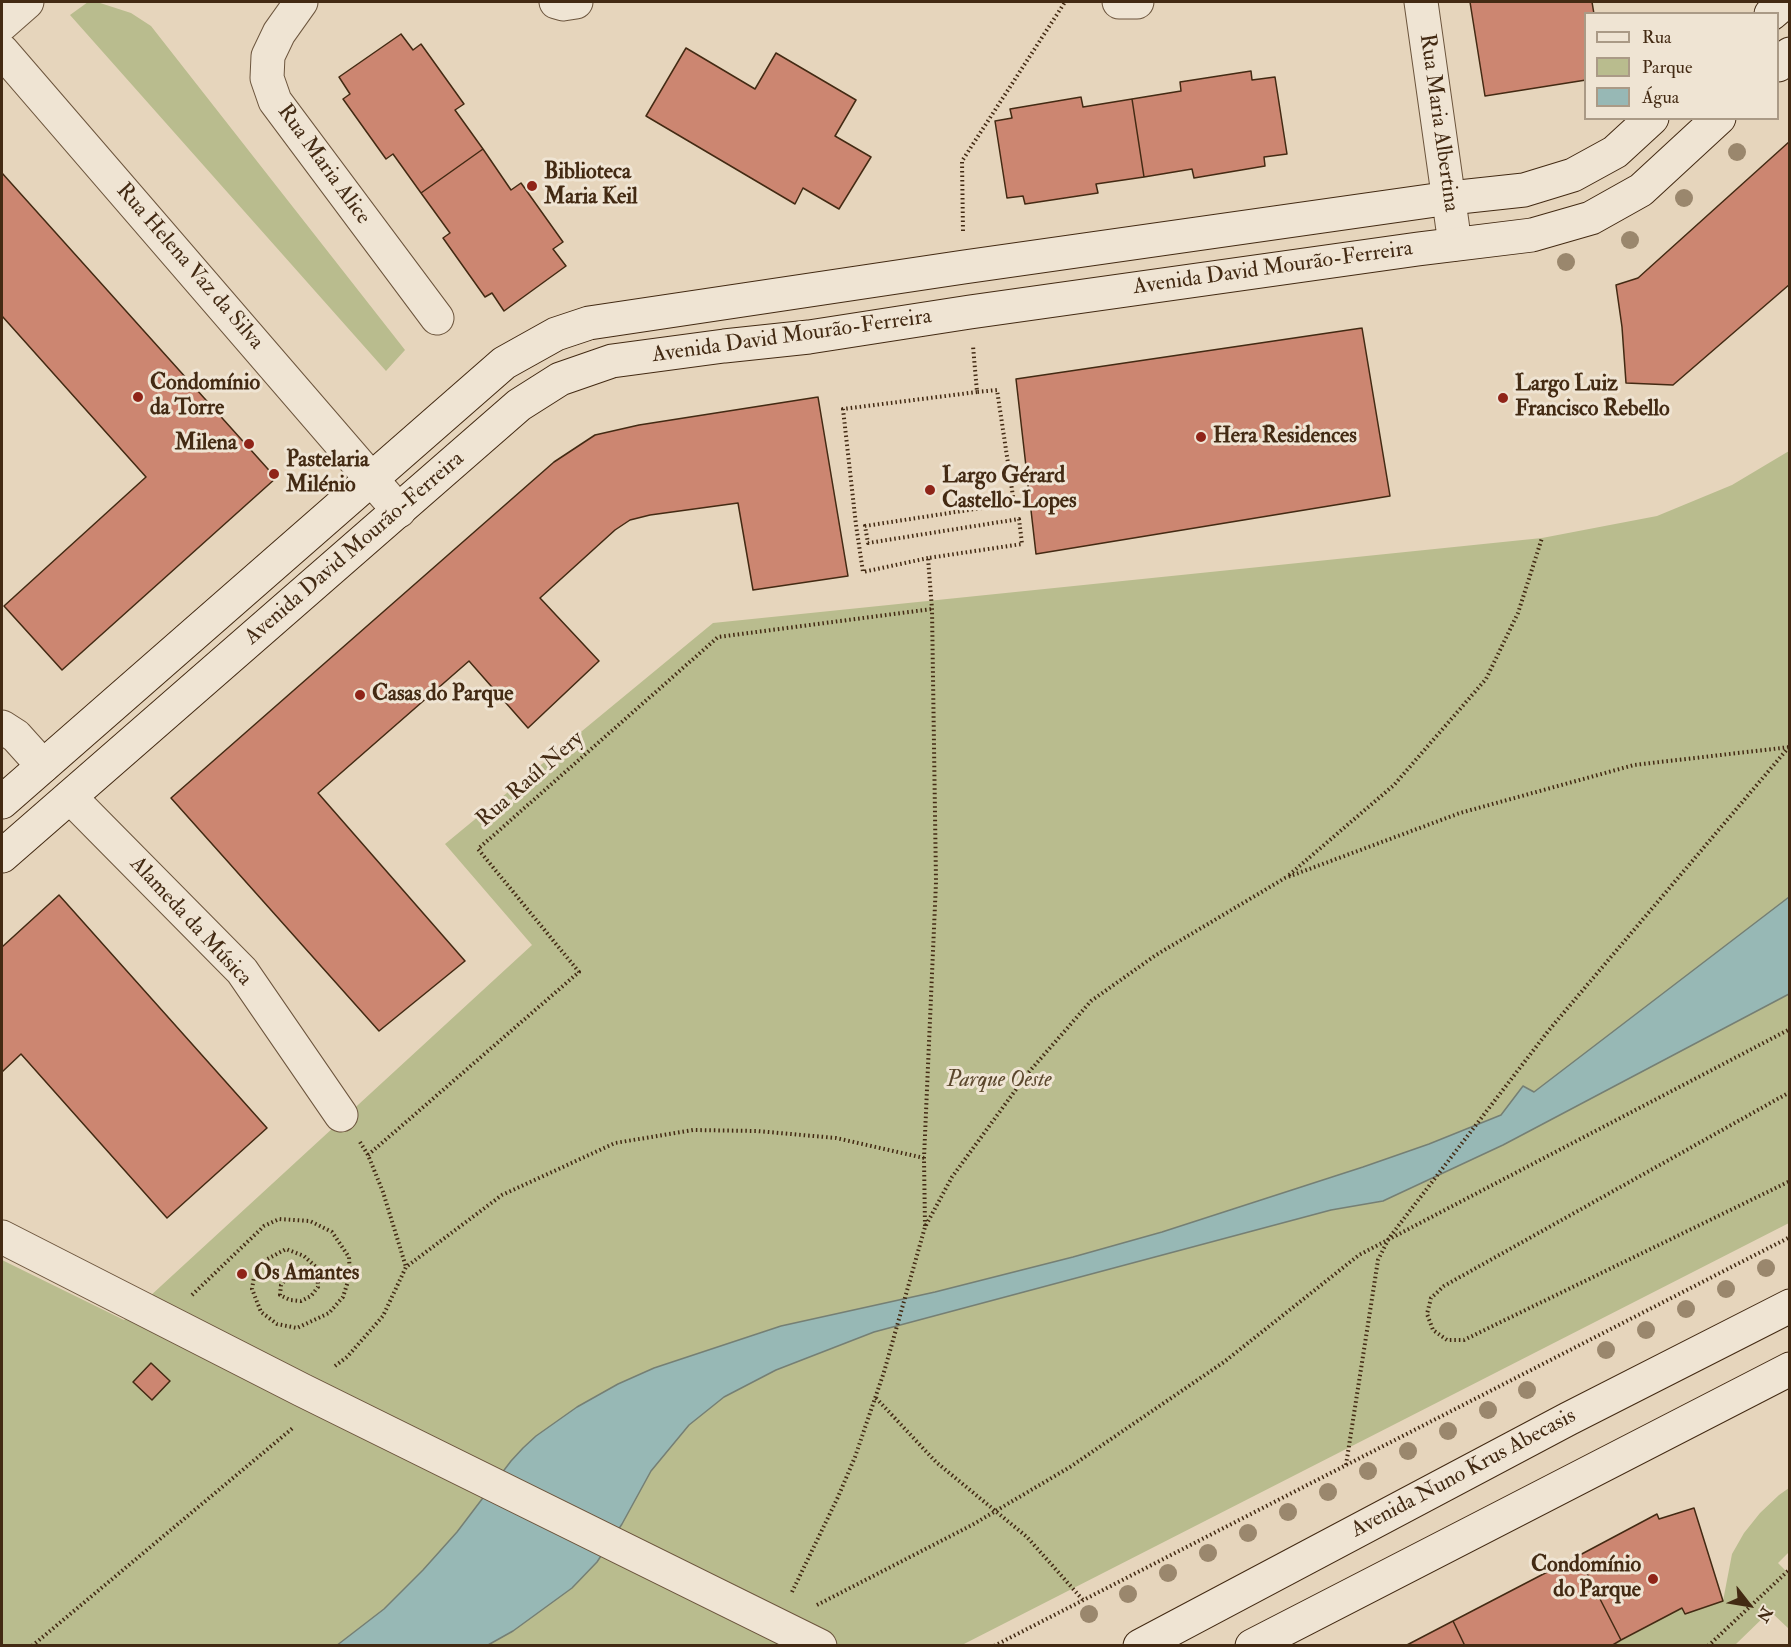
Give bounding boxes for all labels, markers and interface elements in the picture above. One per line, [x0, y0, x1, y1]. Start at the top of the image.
legend [1584, 12, 1779, 120]
text: Rua [1642, 26, 1671, 49]
street label: Rua Maria Albertina [1412, 32, 1464, 214]
text: Parque [1642, 56, 1692, 79]
text: Água [1642, 86, 1679, 109]
street label: Rua Maria Alice [271, 100, 375, 230]
place label: Biblioteca Maria Keil [544, 160, 638, 212]
street label: Rua Helena Vaz da Silva [110, 178, 268, 356]
marker: Biblioteca Maria Keil [525, 179, 539, 193]
street label: Avenida David Mourão-Ferreira [1132, 236, 1414, 302]
street label: Avenida David Mourão-Ferreira [651, 304, 933, 370]
place label: Condomínio da Torre [150, 371, 260, 422]
place label: Largo Luiz Francisco Rebello [1515, 372, 1670, 424]
marker: Condomínio da Torre [131, 390, 145, 404]
marker: Largo Luiz Francisco Rebello [1496, 391, 1510, 405]
place label: Hera Residences [1213, 424, 1357, 450]
marker: Hera Residences [1194, 430, 1208, 444]
place label: Milena [175, 431, 237, 457]
marker: Milena [242, 437, 256, 451]
street label: Avenida David Mourão-Ferreira [240, 447, 470, 651]
place label: Pastelaria Milénio [286, 448, 369, 500]
place label: Largo Gérard Castello-Lopes [942, 464, 1076, 516]
marker: Pastelaria Milénio [267, 467, 281, 481]
marker: Largo Gérard Castello-Lopes [923, 483, 937, 497]
place label: Casas do Parque [372, 682, 514, 708]
marker: Casas do Parque [353, 688, 367, 702]
street label: Rua Raúl Nery [472, 726, 590, 834]
street label: Alameda da Música [123, 852, 257, 992]
park label: Parque Oeste [946, 1068, 1052, 1094]
place label: Os Amantes [254, 1261, 359, 1287]
marker: Os Amantes [235, 1267, 249, 1281]
street label: Avenida Nuno Krus Abecasis [1347, 1404, 1581, 1544]
place label: Condomínio do Parque [1531, 1553, 1641, 1604]
marker: Condomínio do Parque [1646, 1572, 1660, 1586]
north arrow [1719, 1575, 1779, 1635]
text: N [1752, 1603, 1777, 1626]

